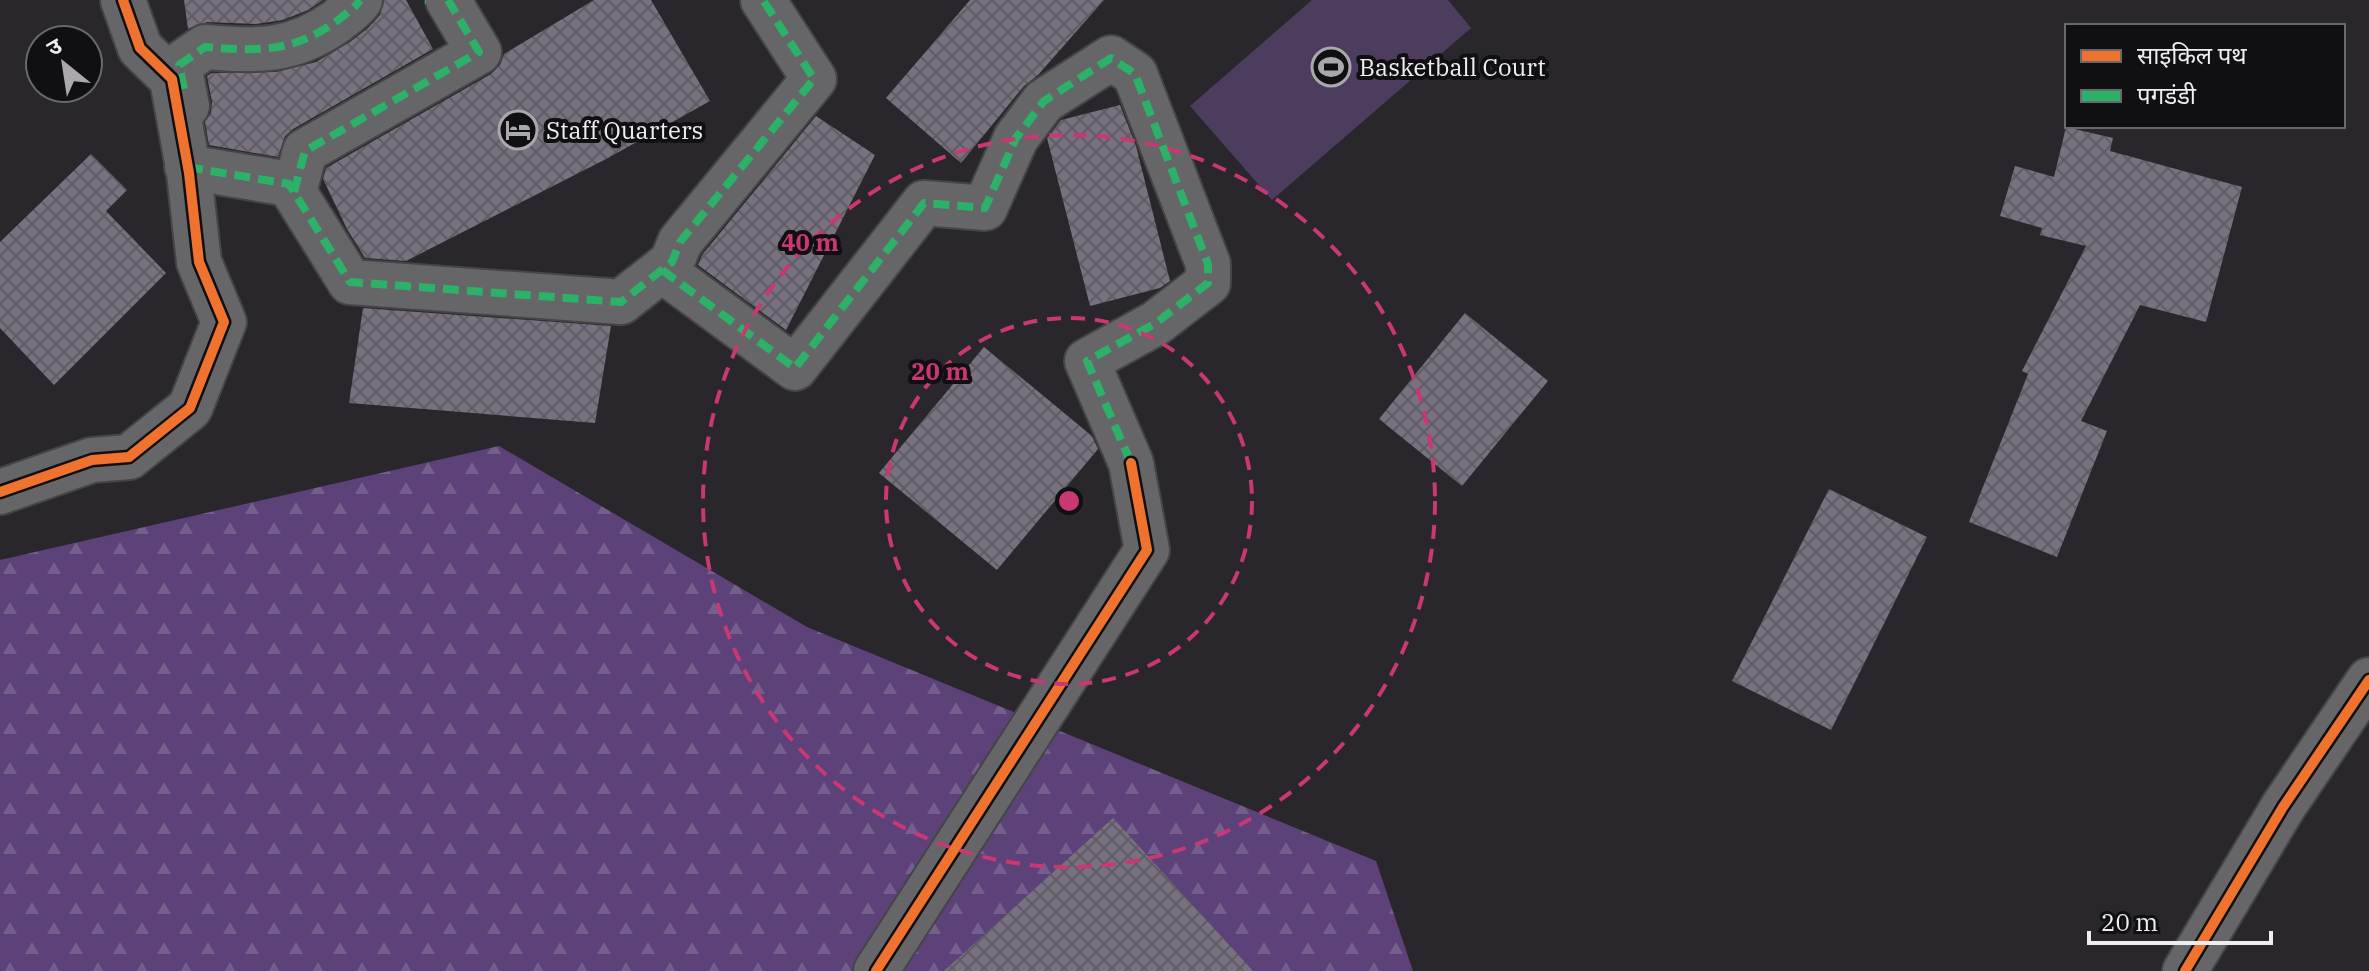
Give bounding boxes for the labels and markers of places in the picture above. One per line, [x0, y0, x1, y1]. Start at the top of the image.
sports icon: Basketball Court [1310, 46, 1352, 88]
place label: Basketball Court [1359, 51, 1546, 83]
hotel icon: Staff Quarters [497, 109, 539, 151]
place label: Staff Quarters [546, 114, 703, 146]
centre of rings [1055, 487, 1083, 515]

